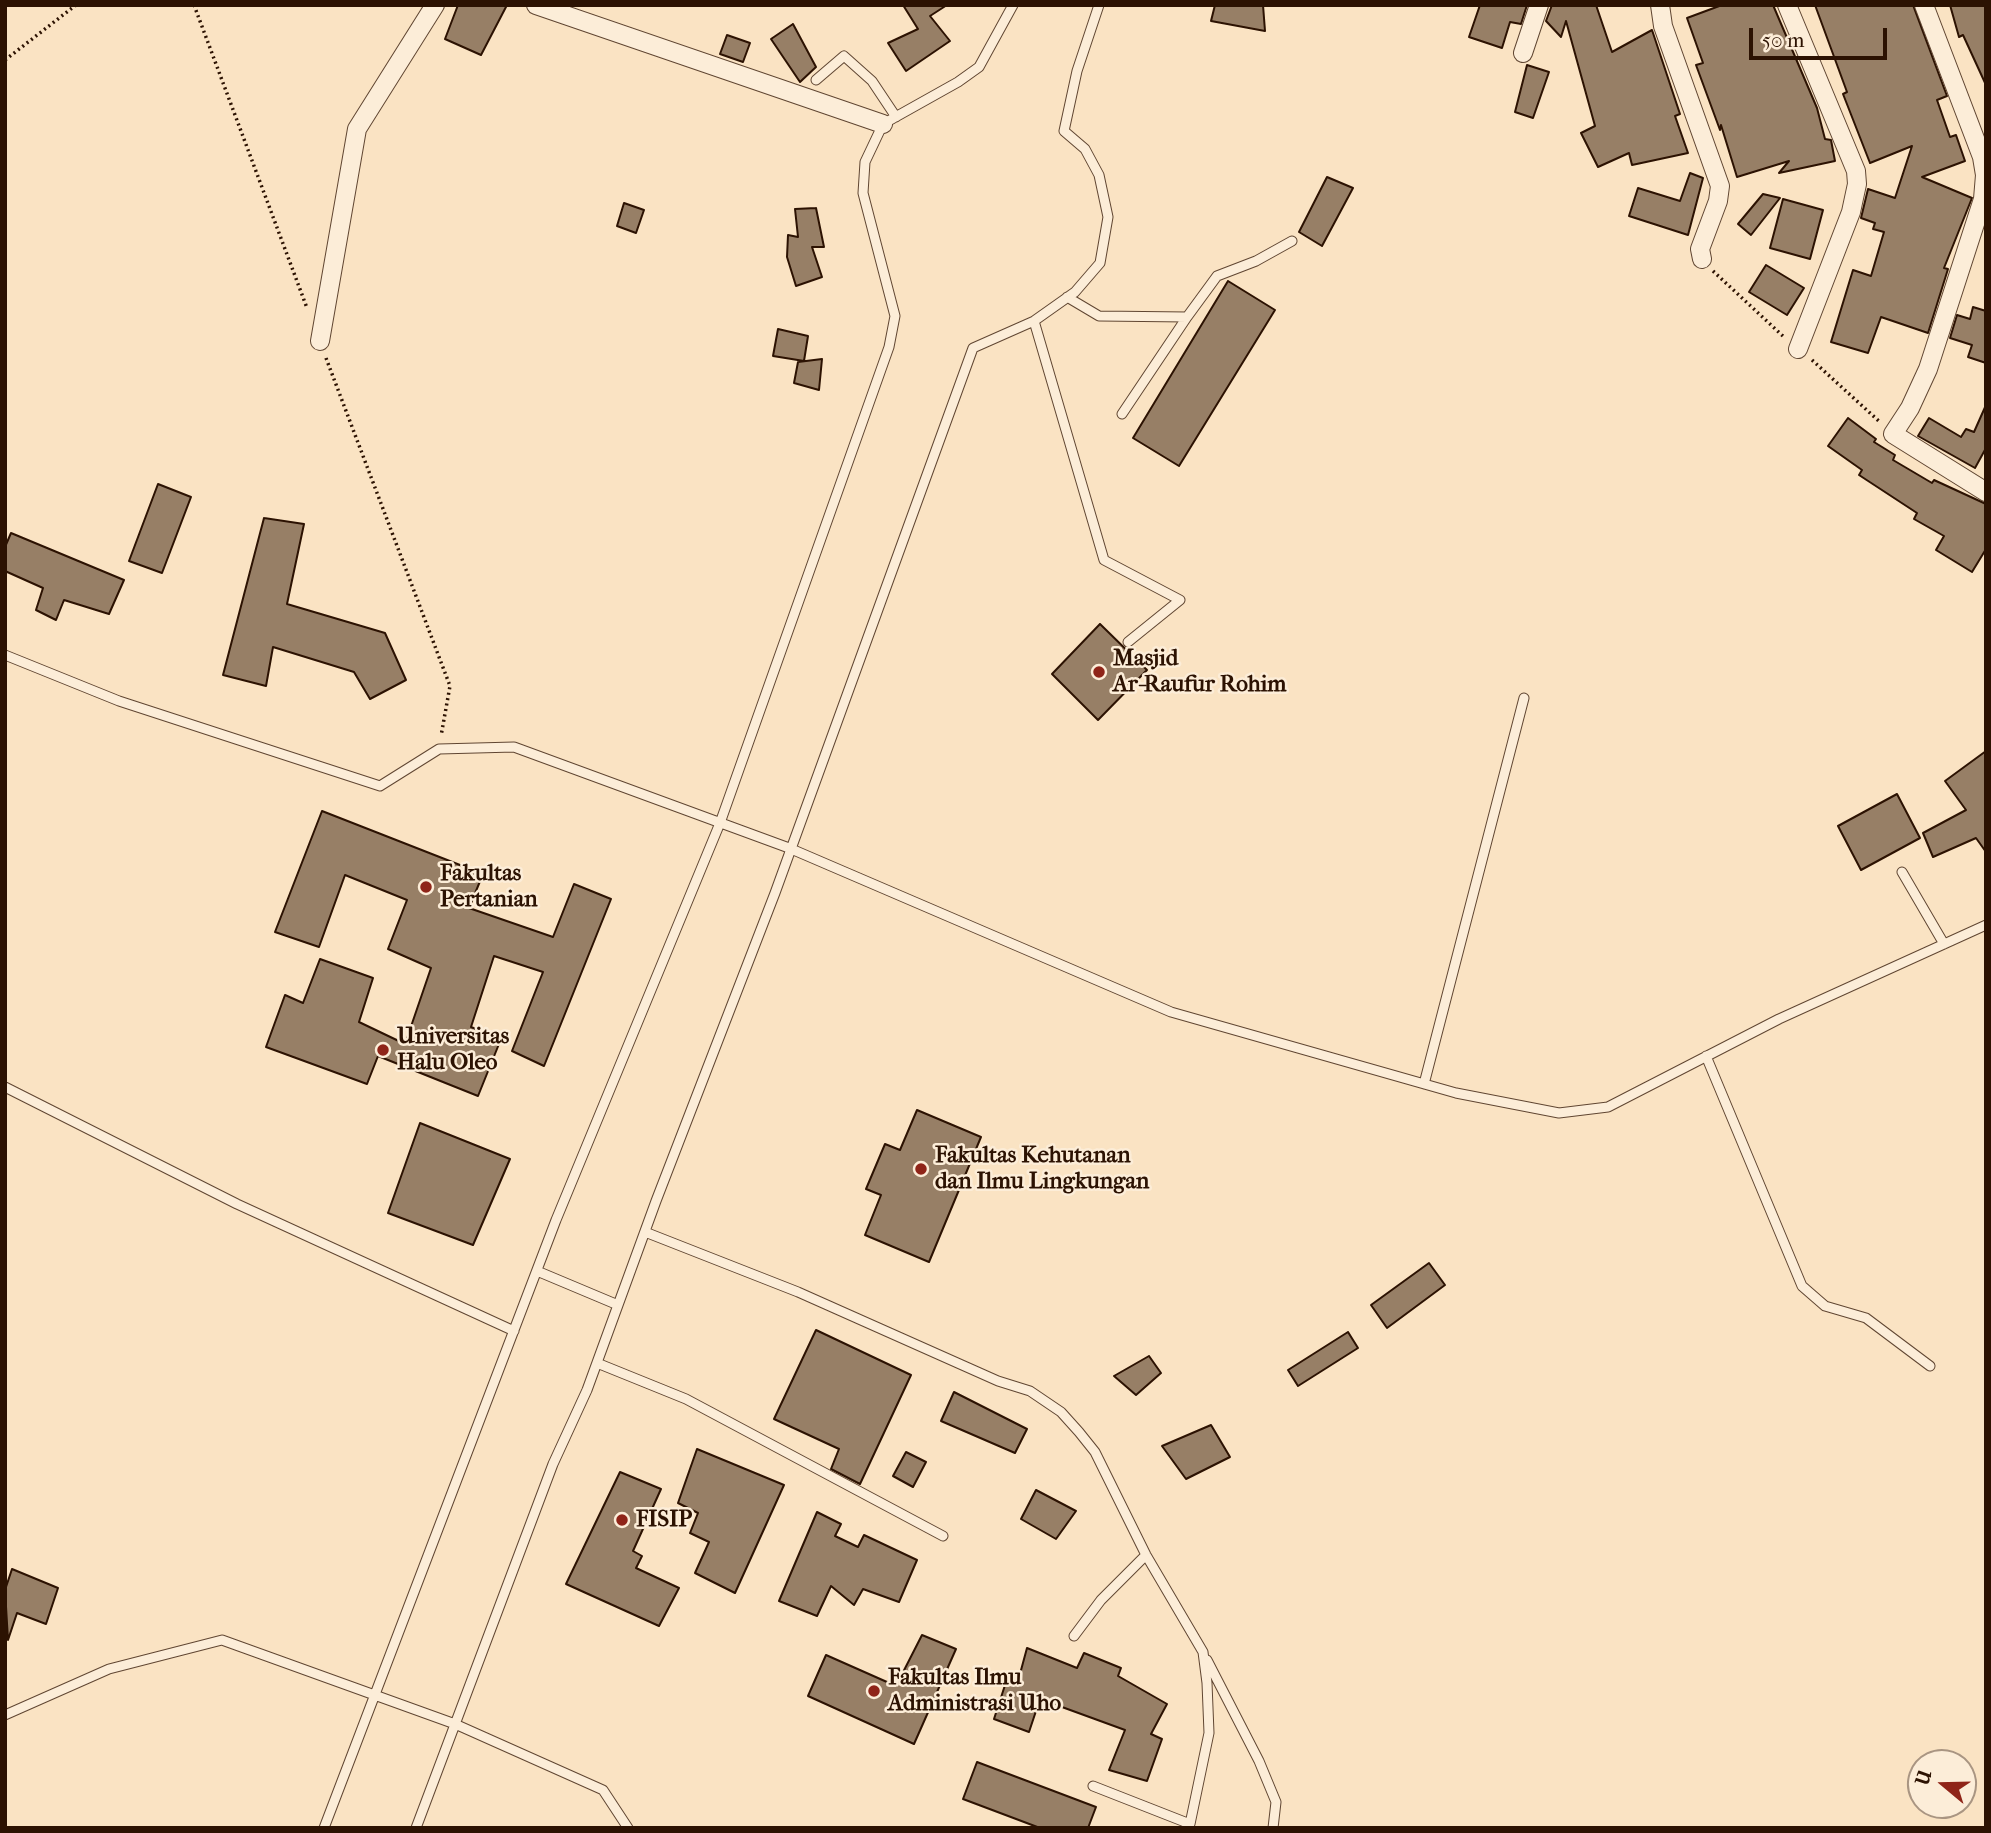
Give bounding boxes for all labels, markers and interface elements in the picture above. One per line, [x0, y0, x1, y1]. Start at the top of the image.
scale bar [1753, 14, 1891, 58]
text: 50 m [1762, 28, 1805, 52]
place label: Masjid Ar-Raufur Rohim [1113, 645, 1286, 699]
marker: Masjid Ar-Raufur Rohim [1091, 664, 1107, 680]
place label: Fakultas Pertanian [440, 860, 538, 914]
marker: Fakultas Pertanian [418, 879, 434, 895]
place label: Universitas Halu Oleo [397, 1023, 509, 1077]
marker: Universitas Halu Oleo [375, 1042, 391, 1058]
place label: Fakultas Kehutanan dan Ilmu Lingkungan [935, 1142, 1149, 1196]
marker: Fakultas Kehutanan dan Ilmu Lingkungan [913, 1161, 929, 1177]
place label: FISIP [636, 1506, 692, 1534]
marker: FISIP [614, 1512, 630, 1528]
place label: Fakultas Ilmu Administrasi Uho [888, 1664, 1061, 1718]
marker: Fakultas Ilmu Administrasi Uho [866, 1683, 882, 1699]
north arrow [1907, 1749, 1977, 1819]
text: U [1911, 1767, 1937, 1788]

